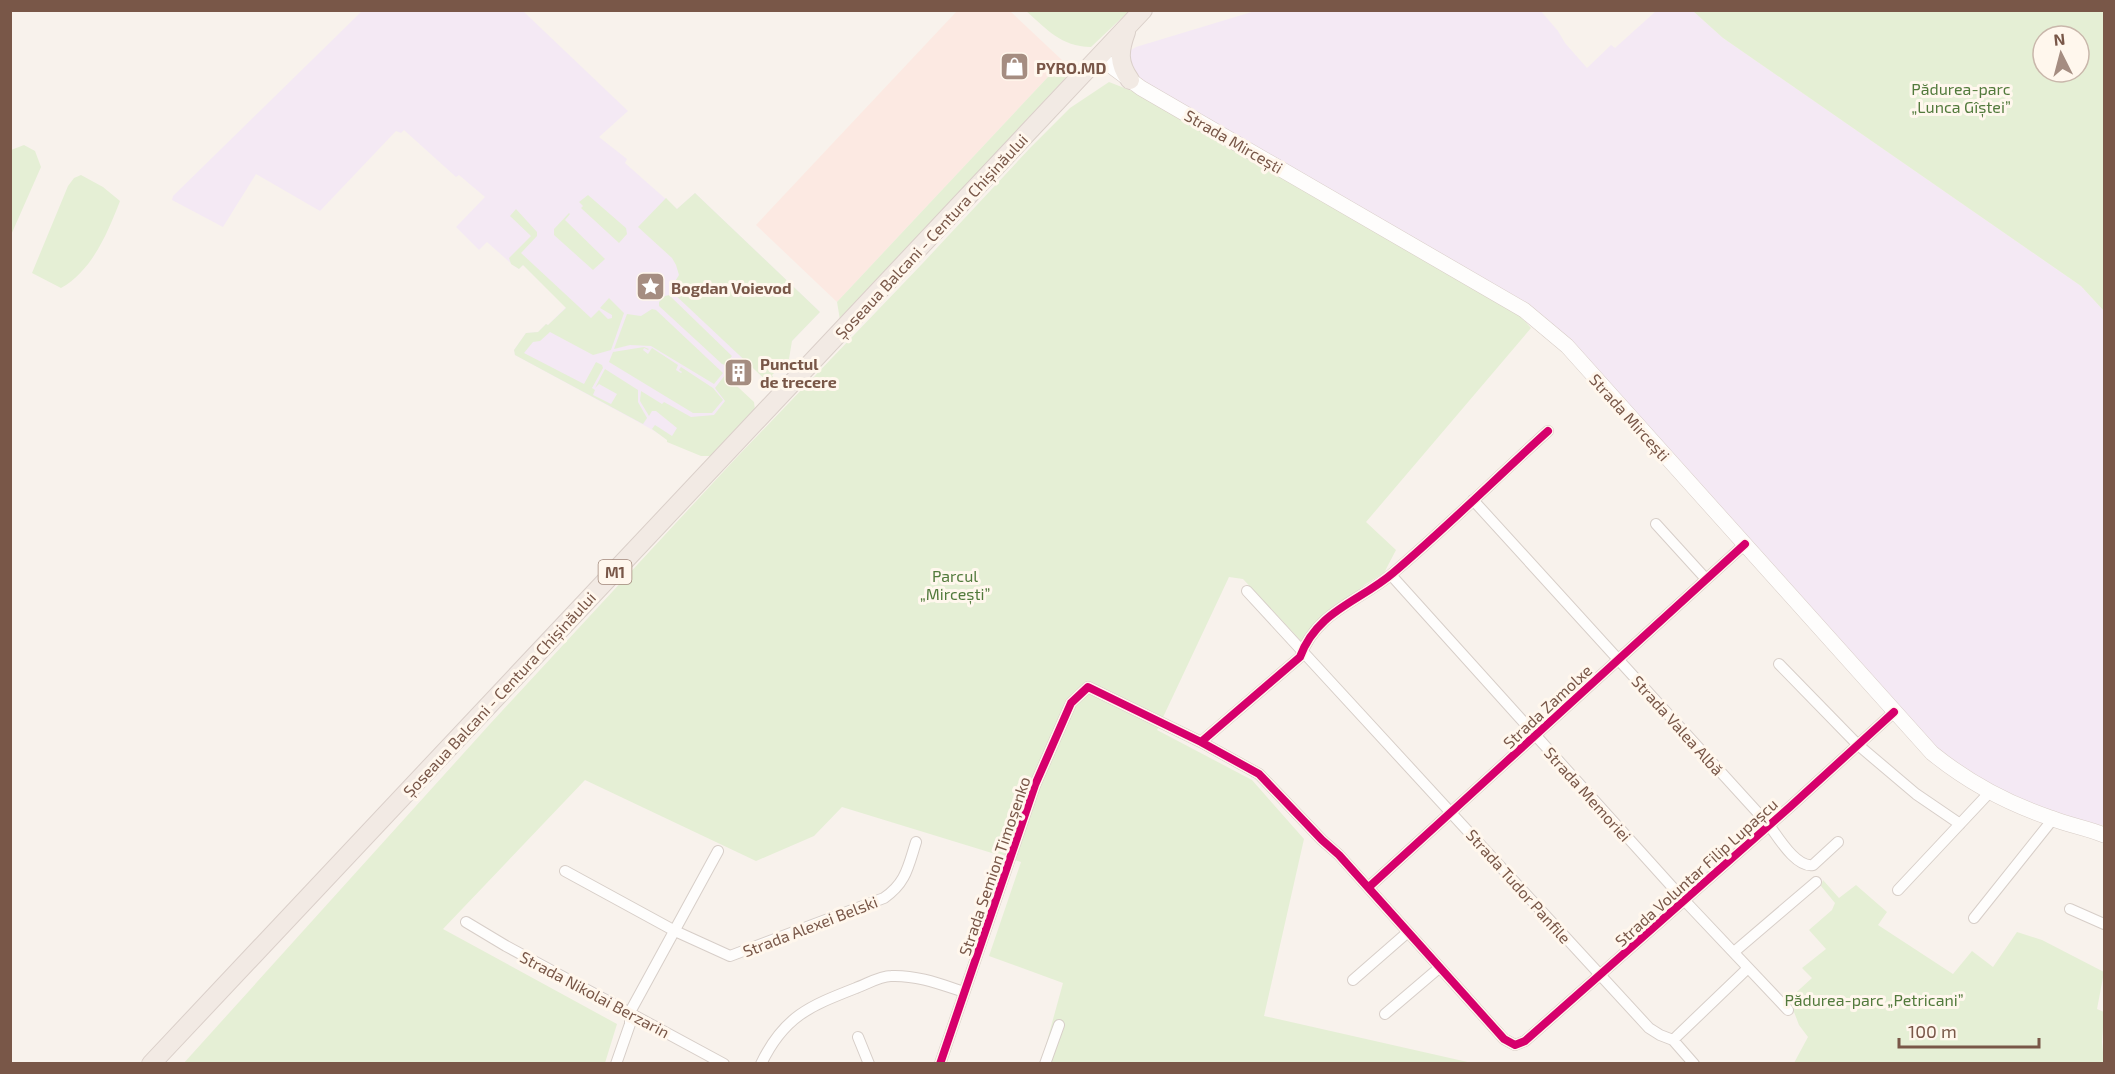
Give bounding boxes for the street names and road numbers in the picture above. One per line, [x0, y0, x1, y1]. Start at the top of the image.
street label: Strada Mircești [1180, 105, 1287, 179]
street label: Șoseaua Balcani - Centura Chișinăului [831, 130, 1033, 344]
street label: Strada Mircești [1585, 370, 1674, 466]
road number: M1 [598, 560, 632, 584]
street label: Șoseaua Balcani - Centura Chișinăului [399, 588, 601, 802]
street label: Strada Zamolxe [1499, 660, 1595, 752]
street label: Strada Valea Albă [1628, 671, 1728, 779]
street label: Strada Memoriei [1541, 743, 1635, 845]
street label: Strada Semion Timoșenko [954, 774, 1036, 959]
street label: Strada Voluntar Filip Lupașcu [1611, 794, 1782, 951]
street label: Strada Tudor Panfile [1463, 825, 1575, 947]
street label: Strada Alexei Belski [740, 892, 880, 960]
street label: Strada Nikolai Berzarin [517, 947, 673, 1041]

